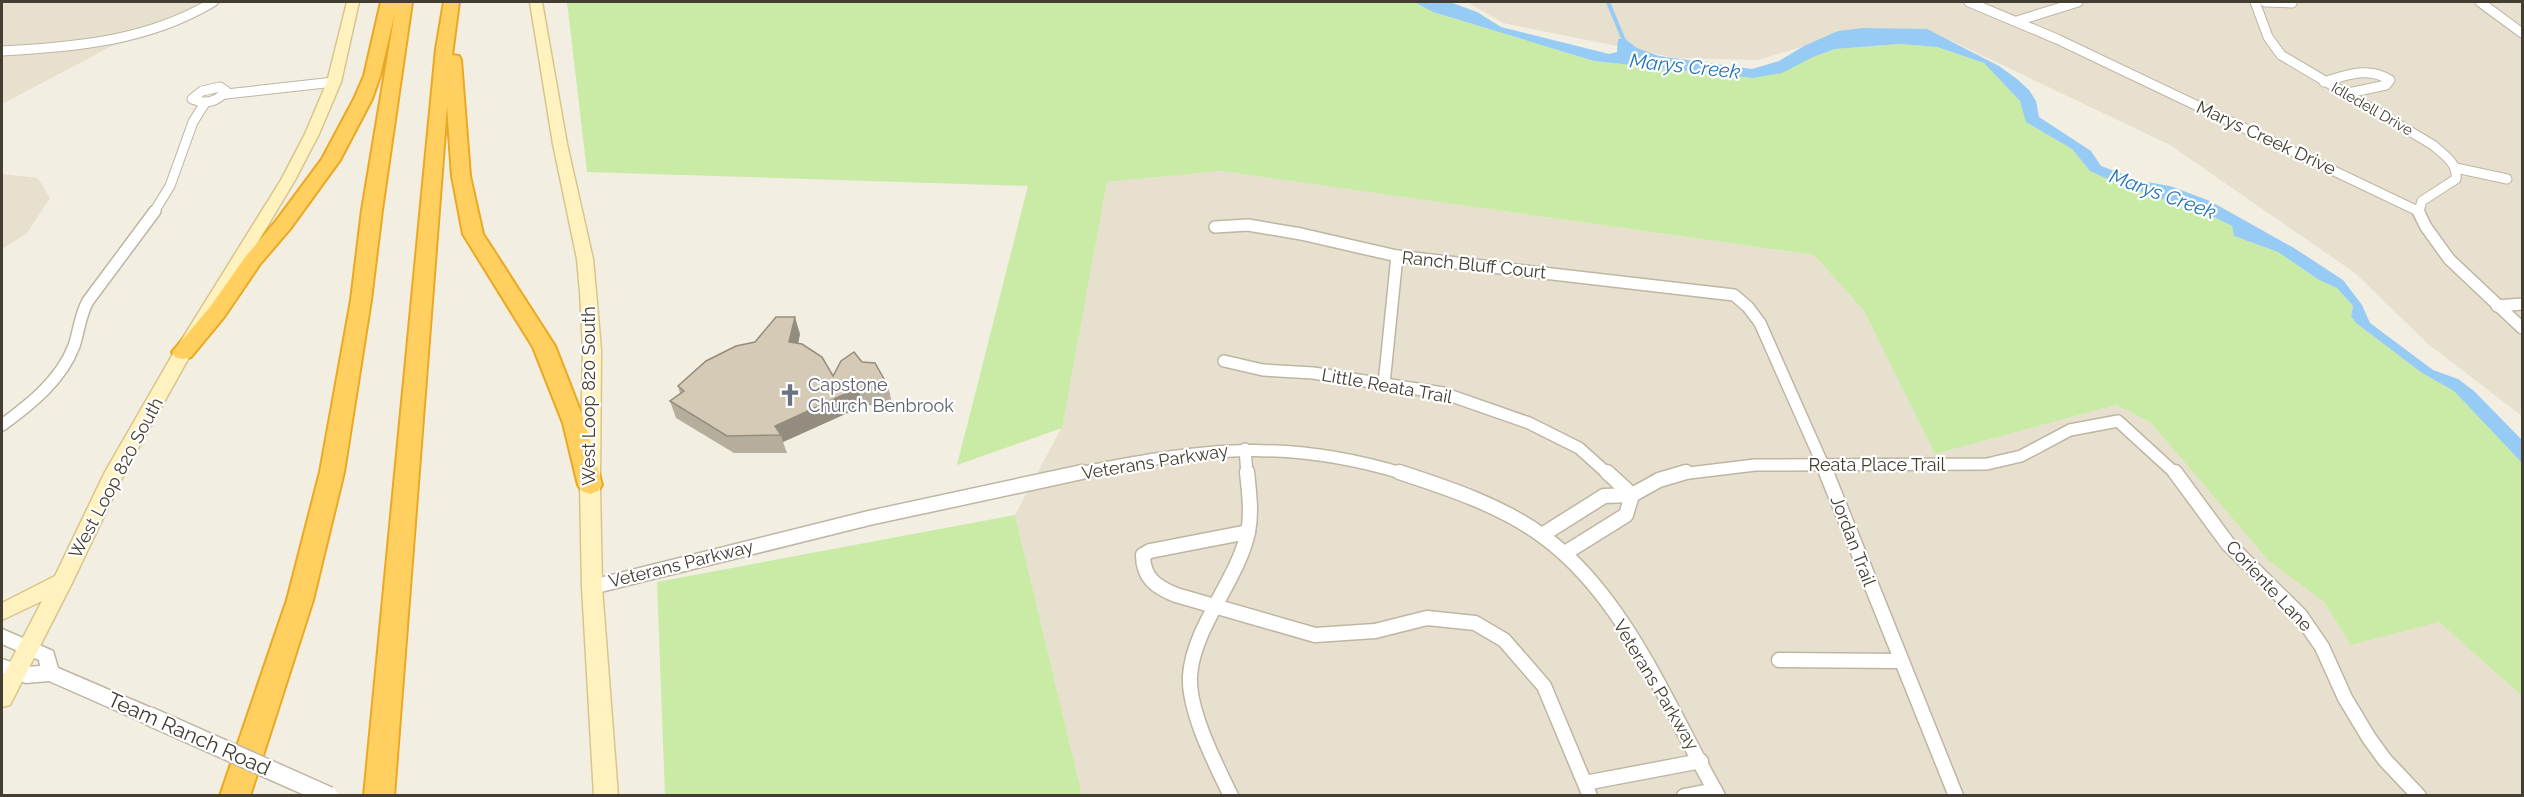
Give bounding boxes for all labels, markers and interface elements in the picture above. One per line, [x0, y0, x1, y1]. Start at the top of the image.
water label: Marys Creek [1628, 48, 1742, 84]
street label: Idledell Drive [2328, 78, 2416, 140]
street label: Marys Creek Drive [2193, 96, 2340, 179]
water label: Marys Creek [2107, 164, 2220, 224]
street label: Ranch Bluff Court [1401, 246, 1547, 283]
street label: West Loop 820 South [578, 306, 599, 486]
street label: Little Reata Trail [1320, 364, 1454, 407]
place label: Capstone Church Benbrook [808, 374, 954, 416]
church icon: Capstone Church Benbrook [777, 382, 803, 408]
street label: West Loop 820 South [64, 394, 167, 562]
street label: Veterans Parkway [1080, 440, 1230, 483]
street label: Reata Place Trail [1809, 454, 1945, 475]
street label: Jordan Trail [1827, 493, 1880, 589]
street label: Veterans Parkway [606, 535, 756, 592]
street label: Coriente Lane [2222, 536, 2317, 636]
street label: Veterans Parkway [1609, 616, 1704, 754]
street label: Team Ranch Road [104, 686, 275, 781]

